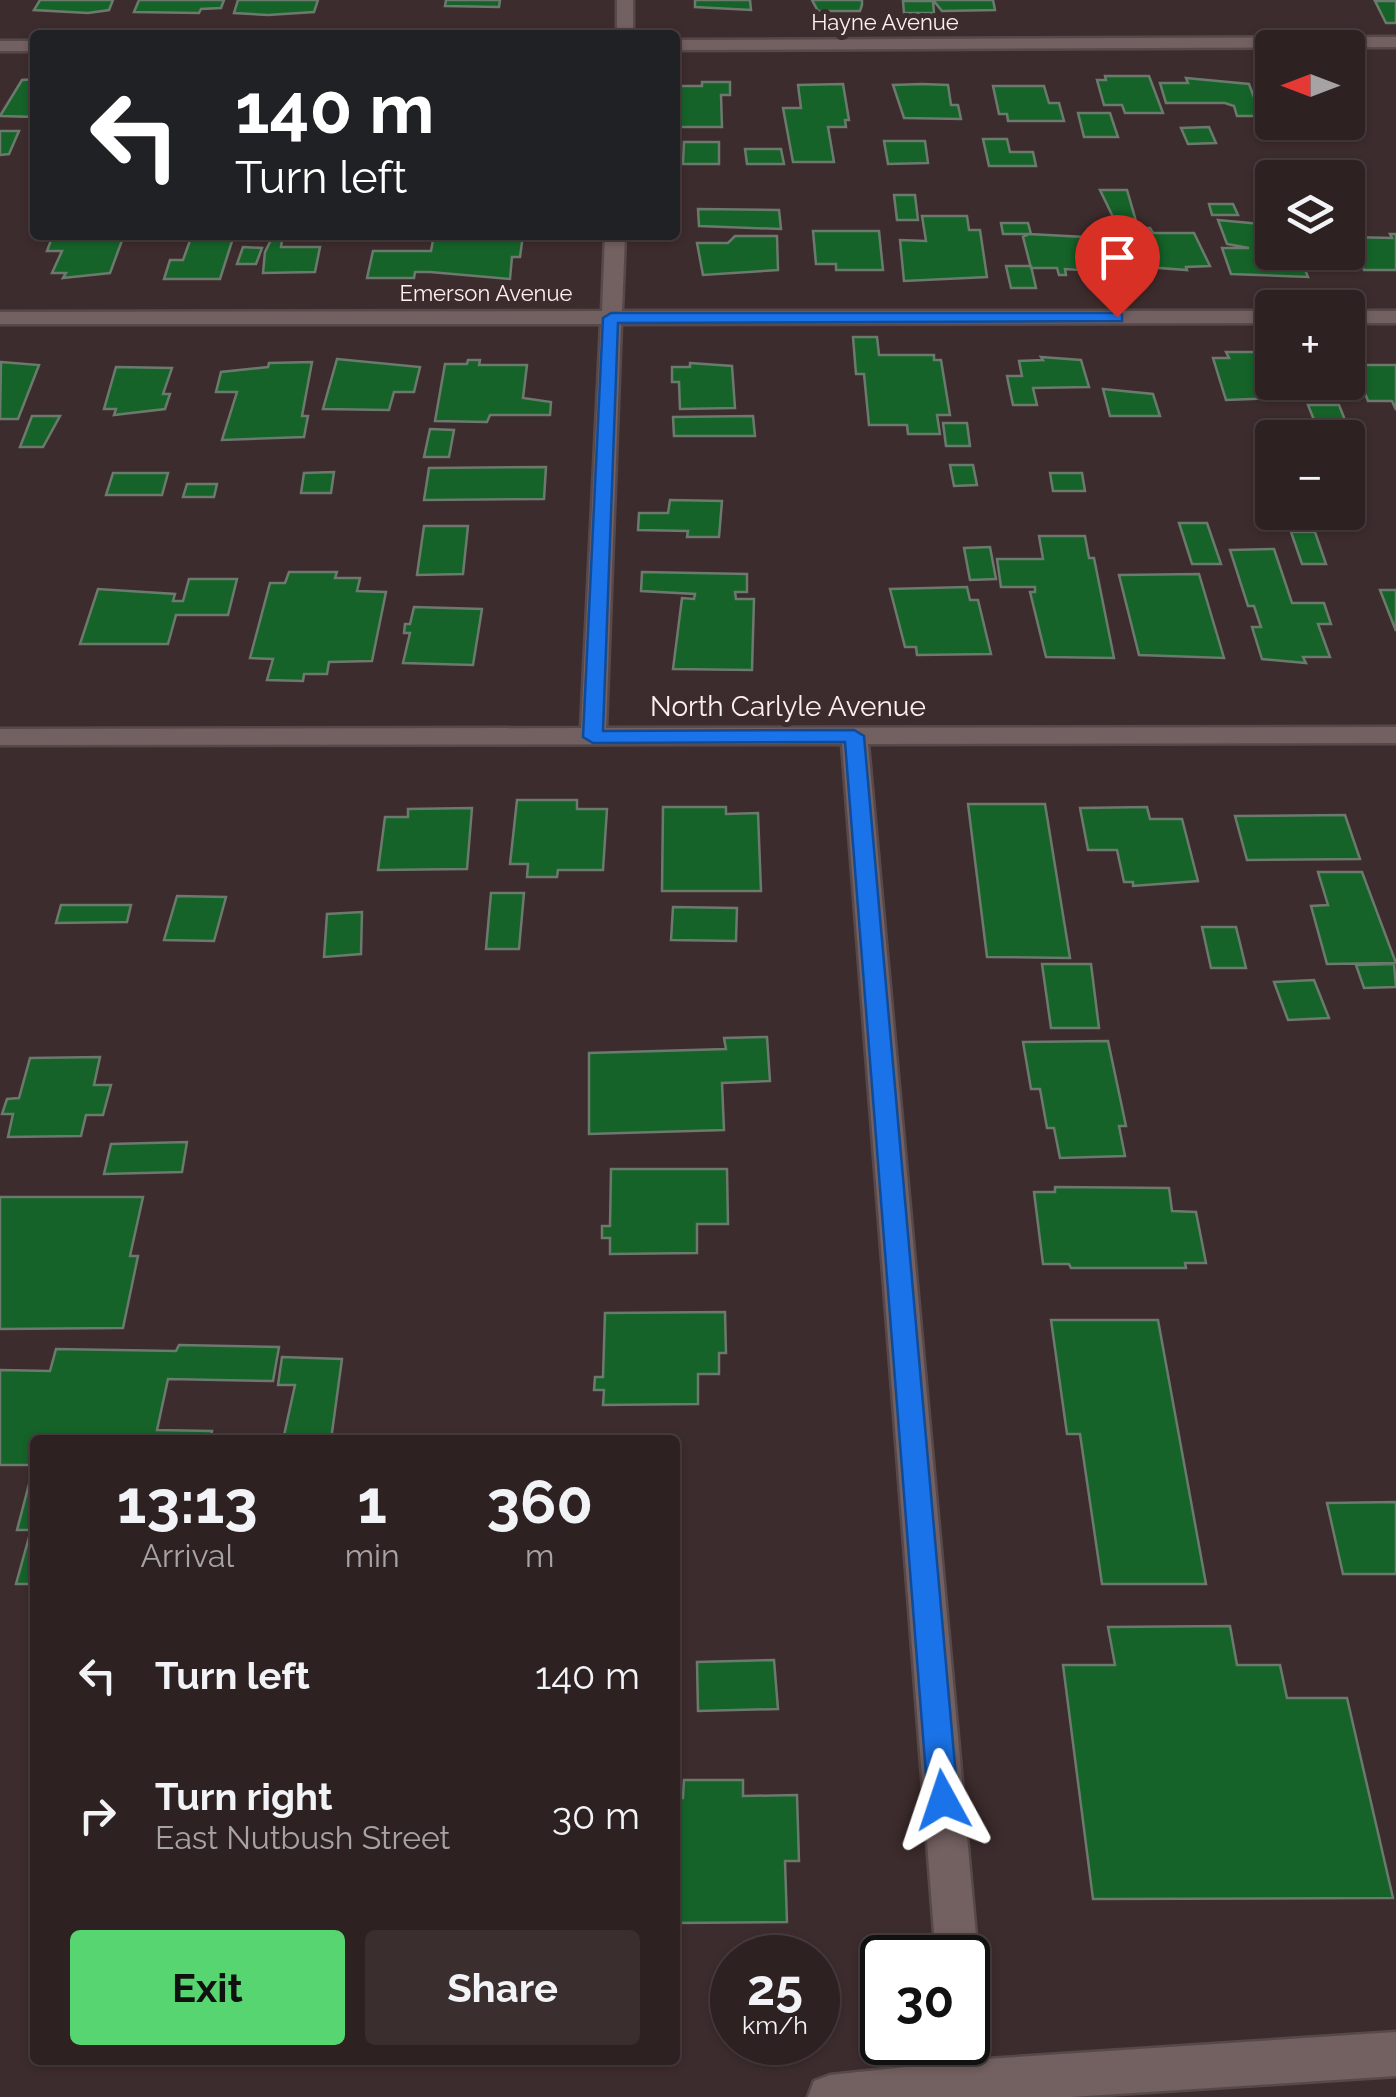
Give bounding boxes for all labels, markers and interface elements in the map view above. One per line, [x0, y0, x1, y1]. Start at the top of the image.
street label: Hayne Avenue [811, 9, 959, 35]
north arrow [1255, 30, 1365, 140]
map controls [1255, 30, 1365, 530]
text: 140 m [235, 67, 435, 149]
icon: left [70, 70, 200, 200]
text: Turn left [235, 151, 407, 204]
button: layers [1255, 160, 1365, 270]
pin [1075, 215, 1160, 318]
icon: arrive [1090, 230, 1145, 285]
street label: Emerson Avenue [400, 280, 572, 306]
button: + [1255, 290, 1365, 400]
button: − [1255, 420, 1365, 530]
street label: North Carlyle Avenue [650, 690, 926, 723]
text: 13:13 [117, 1467, 258, 1537]
text: 1 [357, 1467, 387, 1537]
text: 360 [486, 1467, 593, 1537]
text: Arrival [140, 1537, 234, 1574]
text: min [345, 1537, 400, 1574]
text: m [525, 1537, 555, 1574]
icon: left [70, 1648, 125, 1703]
text: Turn left [155, 1653, 310, 1698]
text: 140 m [535, 1653, 640, 1698]
position arrow [891, 1748, 995, 1852]
text: Turn right [155, 1774, 332, 1819]
icon: right [70, 1788, 125, 1843]
text: 30 m [552, 1793, 640, 1838]
text: East Nutbush Street [155, 1819, 450, 1856]
button: Exit [70, 1930, 345, 2045]
button: Share [365, 1930, 640, 2045]
speed limit sign: 30 [860, 1935, 990, 2065]
text: 25 [747, 1958, 803, 2017]
text: km/h [742, 2010, 808, 2040]

